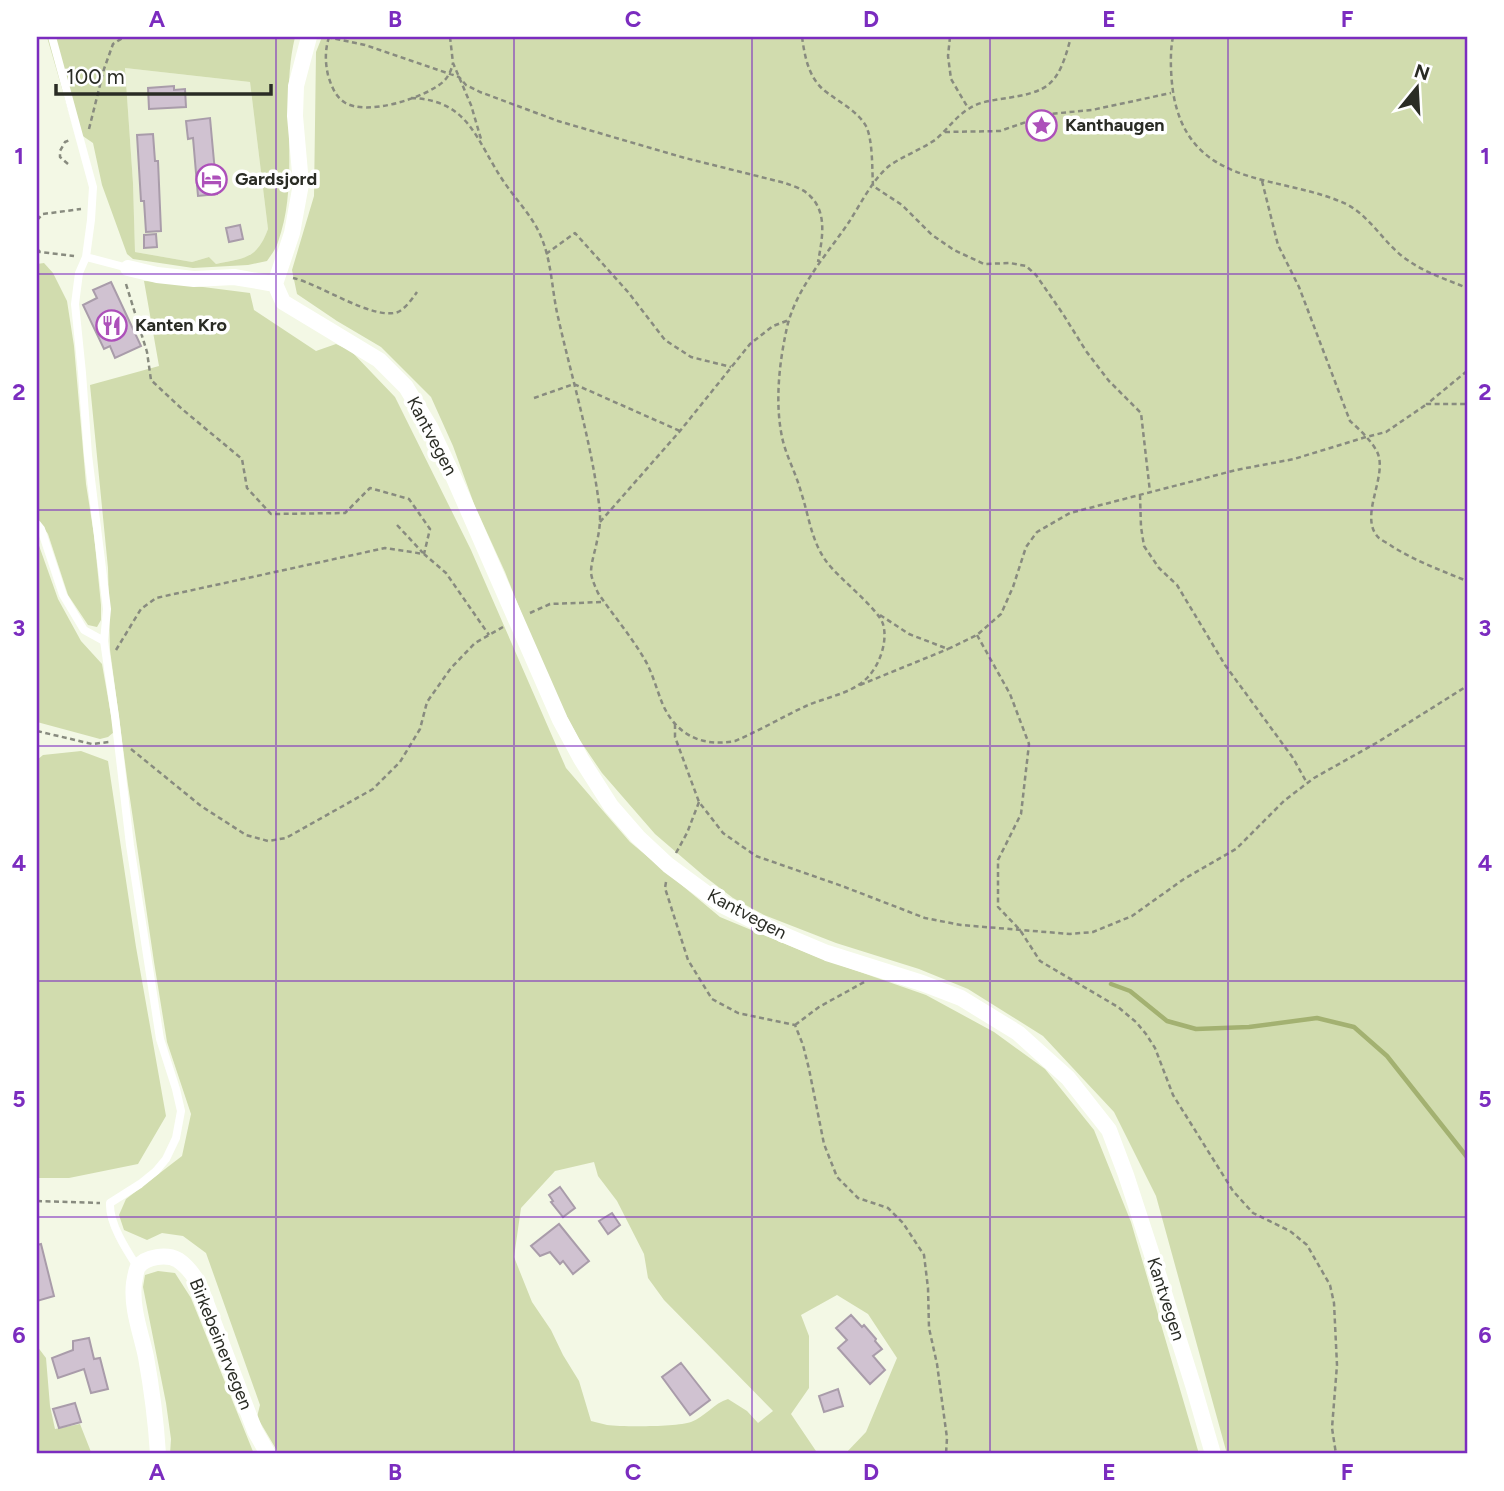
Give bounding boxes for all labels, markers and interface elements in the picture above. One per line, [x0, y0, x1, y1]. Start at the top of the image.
text: A [149, 5, 166, 33]
text: B [388, 5, 402, 33]
text: C [625, 5, 642, 33]
text: D [863, 5, 879, 33]
text: E [1102, 5, 1116, 33]
text: F [1341, 5, 1354, 33]
scale bar [56, 52, 271, 96]
north arrow [1382, 52, 1452, 122]
text: N [1412, 59, 1433, 86]
text: 100 m [66, 64, 125, 89]
place icon: Kanthaugen [1025, 108, 1059, 142]
place label: Kanthaugen [1065, 114, 1165, 136]
text: 1 [14, 142, 24, 170]
text: 1 [1480, 142, 1490, 170]
hotel icon: Gardsjord [195, 162, 229, 196]
place label: Gardsjord [235, 168, 317, 190]
restaurant icon: Kanten Kro [95, 308, 129, 342]
place label: Kanten Kro [135, 314, 227, 336]
text: 2 [12, 378, 26, 406]
text: 2 [1478, 378, 1492, 406]
street label: Kantvegen [402, 393, 462, 479]
text: 3 [13, 614, 25, 642]
text: 3 [1479, 614, 1491, 642]
text: 4 [12, 849, 26, 877]
text: 4 [1478, 849, 1492, 877]
street label: Kantvegen [704, 884, 790, 944]
text: 5 [12, 1085, 26, 1113]
text: 5 [1478, 1085, 1492, 1113]
street label: Kantvegen [1142, 1255, 1190, 1343]
street label: Birkebeinervegen [185, 1275, 257, 1413]
text: 6 [12, 1321, 26, 1349]
text: 6 [1478, 1321, 1492, 1349]
text: A [149, 1458, 166, 1486]
text: B [388, 1458, 402, 1486]
text: C [625, 1458, 642, 1486]
text: D [863, 1458, 879, 1486]
text: E [1102, 1458, 1116, 1486]
text: F [1341, 1458, 1354, 1486]

